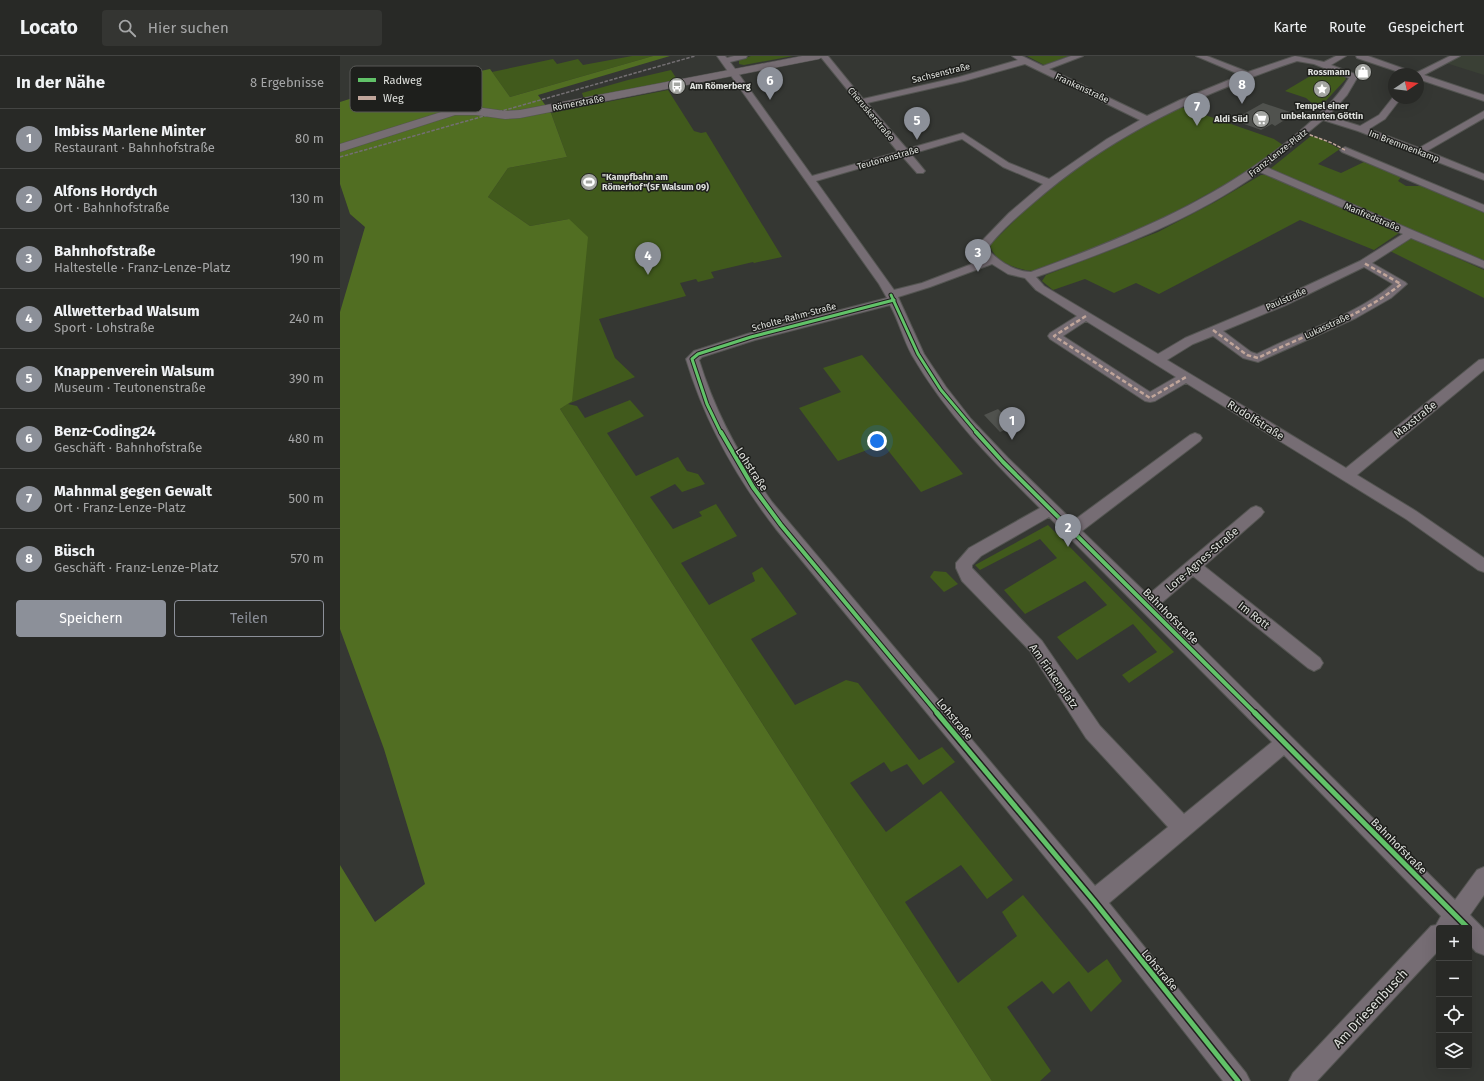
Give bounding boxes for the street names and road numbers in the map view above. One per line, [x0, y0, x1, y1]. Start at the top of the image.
street label: Sachsenstraße [911, 61, 971, 85]
street label: Frankenstraße [1054, 71, 1110, 105]
street label: Cheruskerstraße [846, 85, 896, 143]
street label: Römerstraße [551, 93, 605, 113]
street label: Franz-Lenze-Platz [1247, 127, 1309, 179]
street label: Im Bremmenkamp [1367, 128, 1441, 164]
street label: Teutonenstraße [856, 144, 920, 172]
street label: Manfredstraße [1343, 201, 1401, 233]
street label: Paulstraße [1264, 286, 1308, 312]
street label: Scholte-Rahm-Straße [751, 301, 837, 333]
street label: Lukasstraße [1303, 311, 1351, 341]
street label: Rudolfstraße [1225, 398, 1286, 443]
street label: Maxstraße [1391, 398, 1439, 441]
street label: Lohstraße [733, 445, 771, 494]
street label: Lore-Agnes-Straße [1163, 524, 1241, 594]
street label: Bahnhofstraße [1140, 586, 1201, 647]
street label: Im Rott [1235, 599, 1272, 632]
street label: Am Finkenplatz [1027, 642, 1081, 711]
street label: Lohstraße [934, 696, 976, 742]
street label: Bahnhofstraße [1368, 816, 1429, 877]
street label: Lohstraße [1139, 947, 1181, 993]
street label: Am Driesenbusch [1330, 966, 1411, 1051]

